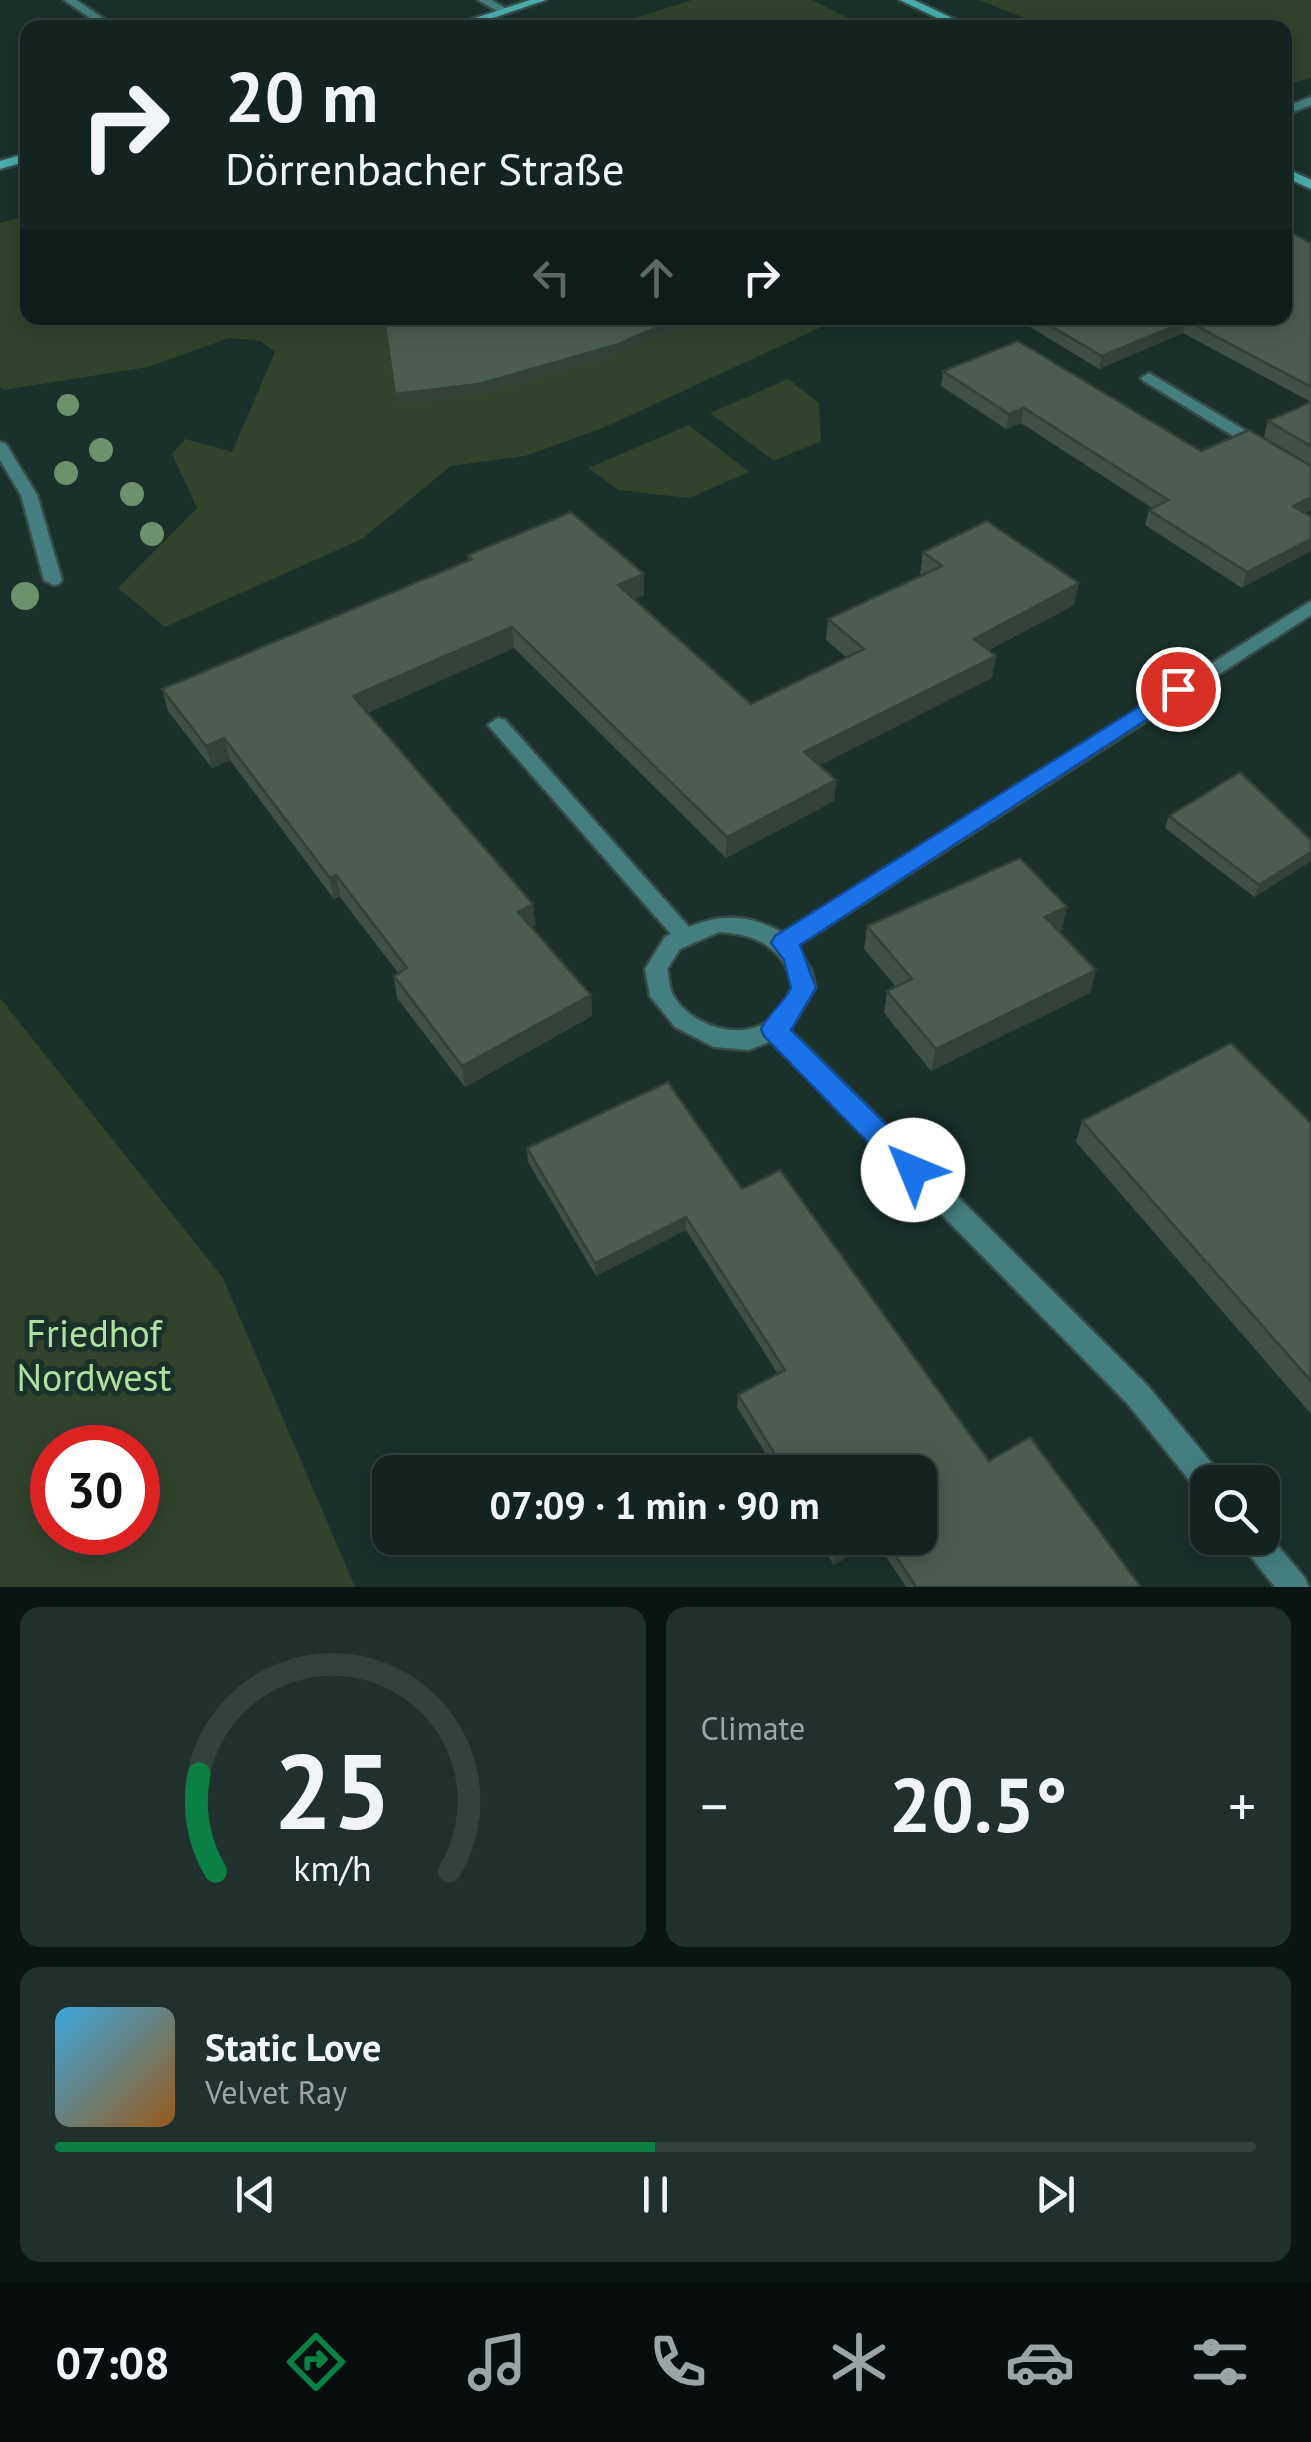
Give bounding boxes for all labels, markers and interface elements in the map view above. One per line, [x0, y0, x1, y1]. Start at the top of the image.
text: 20 m [225, 51, 378, 141]
icon: right [60, 60, 190, 190]
text: Dörrenbacher Straße [225, 139, 625, 197]
icon: left [524, 250, 579, 305]
icon: ahead [629, 250, 684, 305]
icon: right [734, 250, 789, 305]
pin [1136, 647, 1221, 732]
icon: arrive [1151, 662, 1206, 717]
position arrow [861, 1118, 965, 1222]
park label: Friedhof Nordwest [16, 1308, 172, 1401]
speed limit sign: 30 [30, 1425, 160, 1555]
map controls [1190, 1465, 1280, 1555]
button: search [1190, 1465, 1280, 1555]
text: 07:09 · 1 min · 90 m [489, 1480, 820, 1529]
text: Climate [701, 1707, 805, 1749]
text: 25 [274, 1723, 392, 1858]
text: 20.5° [889, 1756, 1068, 1853]
text: − [701, 1770, 728, 1841]
text: + [1228, 1770, 1256, 1841]
text: km/h [294, 1845, 372, 1891]
text: Static Love [205, 2022, 381, 2071]
text: Velvet Ray [205, 2071, 347, 2113]
icon: previous [228, 2167, 283, 2222]
icon: pause [628, 2167, 683, 2222]
icon: next [1028, 2167, 1083, 2222]
icon: directions [281, 2327, 351, 2397]
icon: music [462, 2327, 532, 2397]
icon: phone [643, 2327, 713, 2397]
icon: climate [824, 2327, 894, 2397]
icon: car [1005, 2327, 1075, 2397]
icon: filters [1185, 2327, 1255, 2397]
text: 07:08 [55, 2333, 170, 2391]

